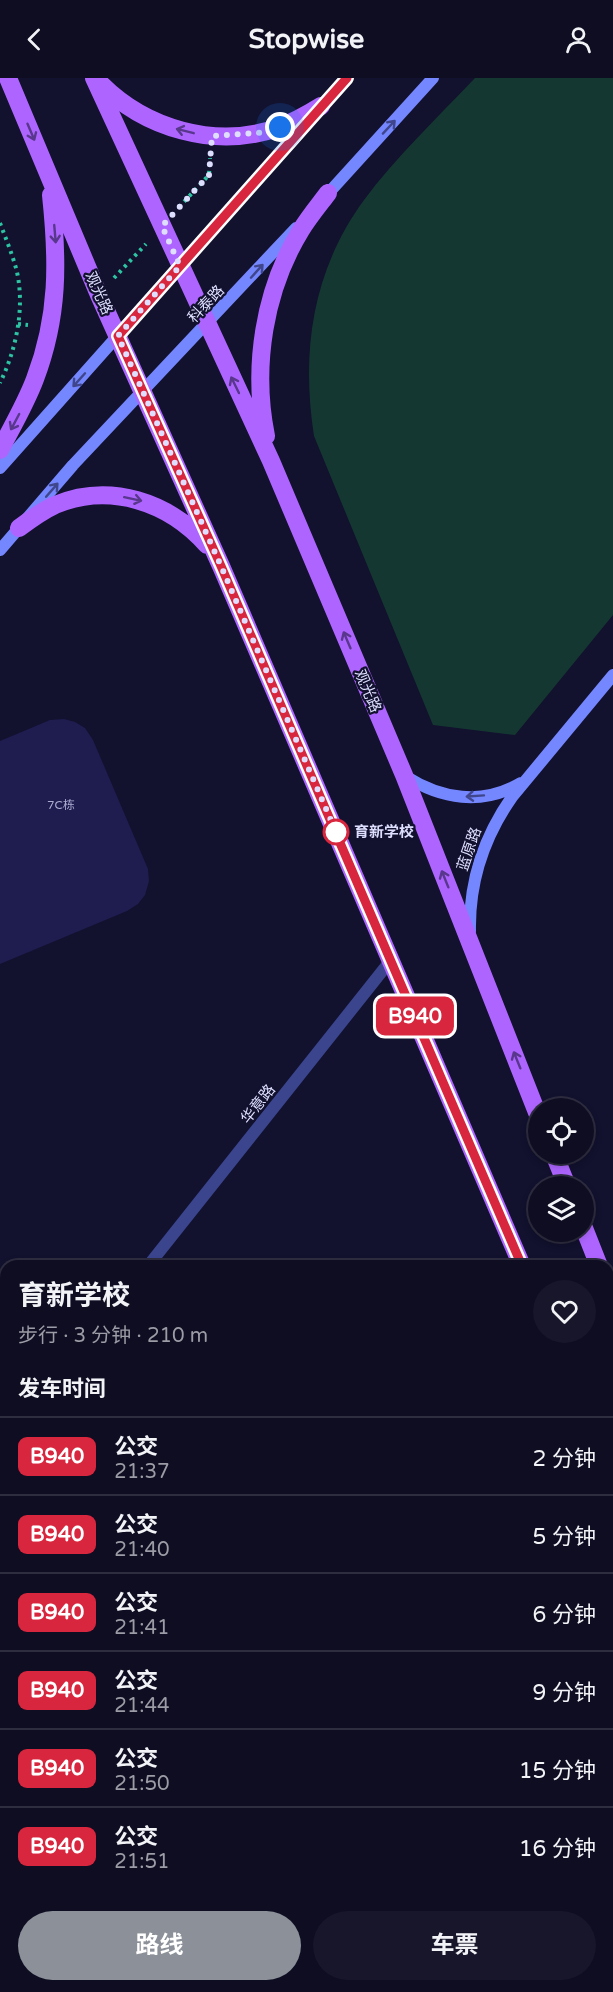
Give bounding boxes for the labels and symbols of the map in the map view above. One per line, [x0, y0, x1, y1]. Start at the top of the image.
your location [265, 112, 295, 142]
one-way arrow [382, 119, 396, 134]
one-way arrow [26, 122, 37, 141]
one-way arrow [176, 125, 195, 137]
one-way arrow [50, 224, 61, 243]
one-way arrow [250, 263, 264, 278]
street label: 观光路 [82, 269, 116, 317]
street label: 科泰路 [184, 281, 228, 327]
one-way arrow [72, 372, 86, 387]
one-way arrow [228, 377, 240, 395]
one-way arrow [9, 412, 20, 430]
one-way arrow [45, 483, 59, 498]
one-way arrow [122, 494, 142, 505]
one-way arrow [341, 632, 352, 650]
street label: 观光路 [351, 667, 385, 715]
one-way arrow [466, 791, 486, 802]
house number: 7C栋 [47, 798, 75, 812]
marker: 育新学校 [323, 819, 349, 845]
place label: 育新学校 [354, 823, 414, 841]
street label: 蓝原路 [453, 825, 485, 873]
one-way arrow [439, 870, 450, 889]
line badge: B940 [373, 996, 457, 1036]
one-way arrow [511, 1052, 522, 1070]
street label: 华意路 [237, 1081, 279, 1127]

